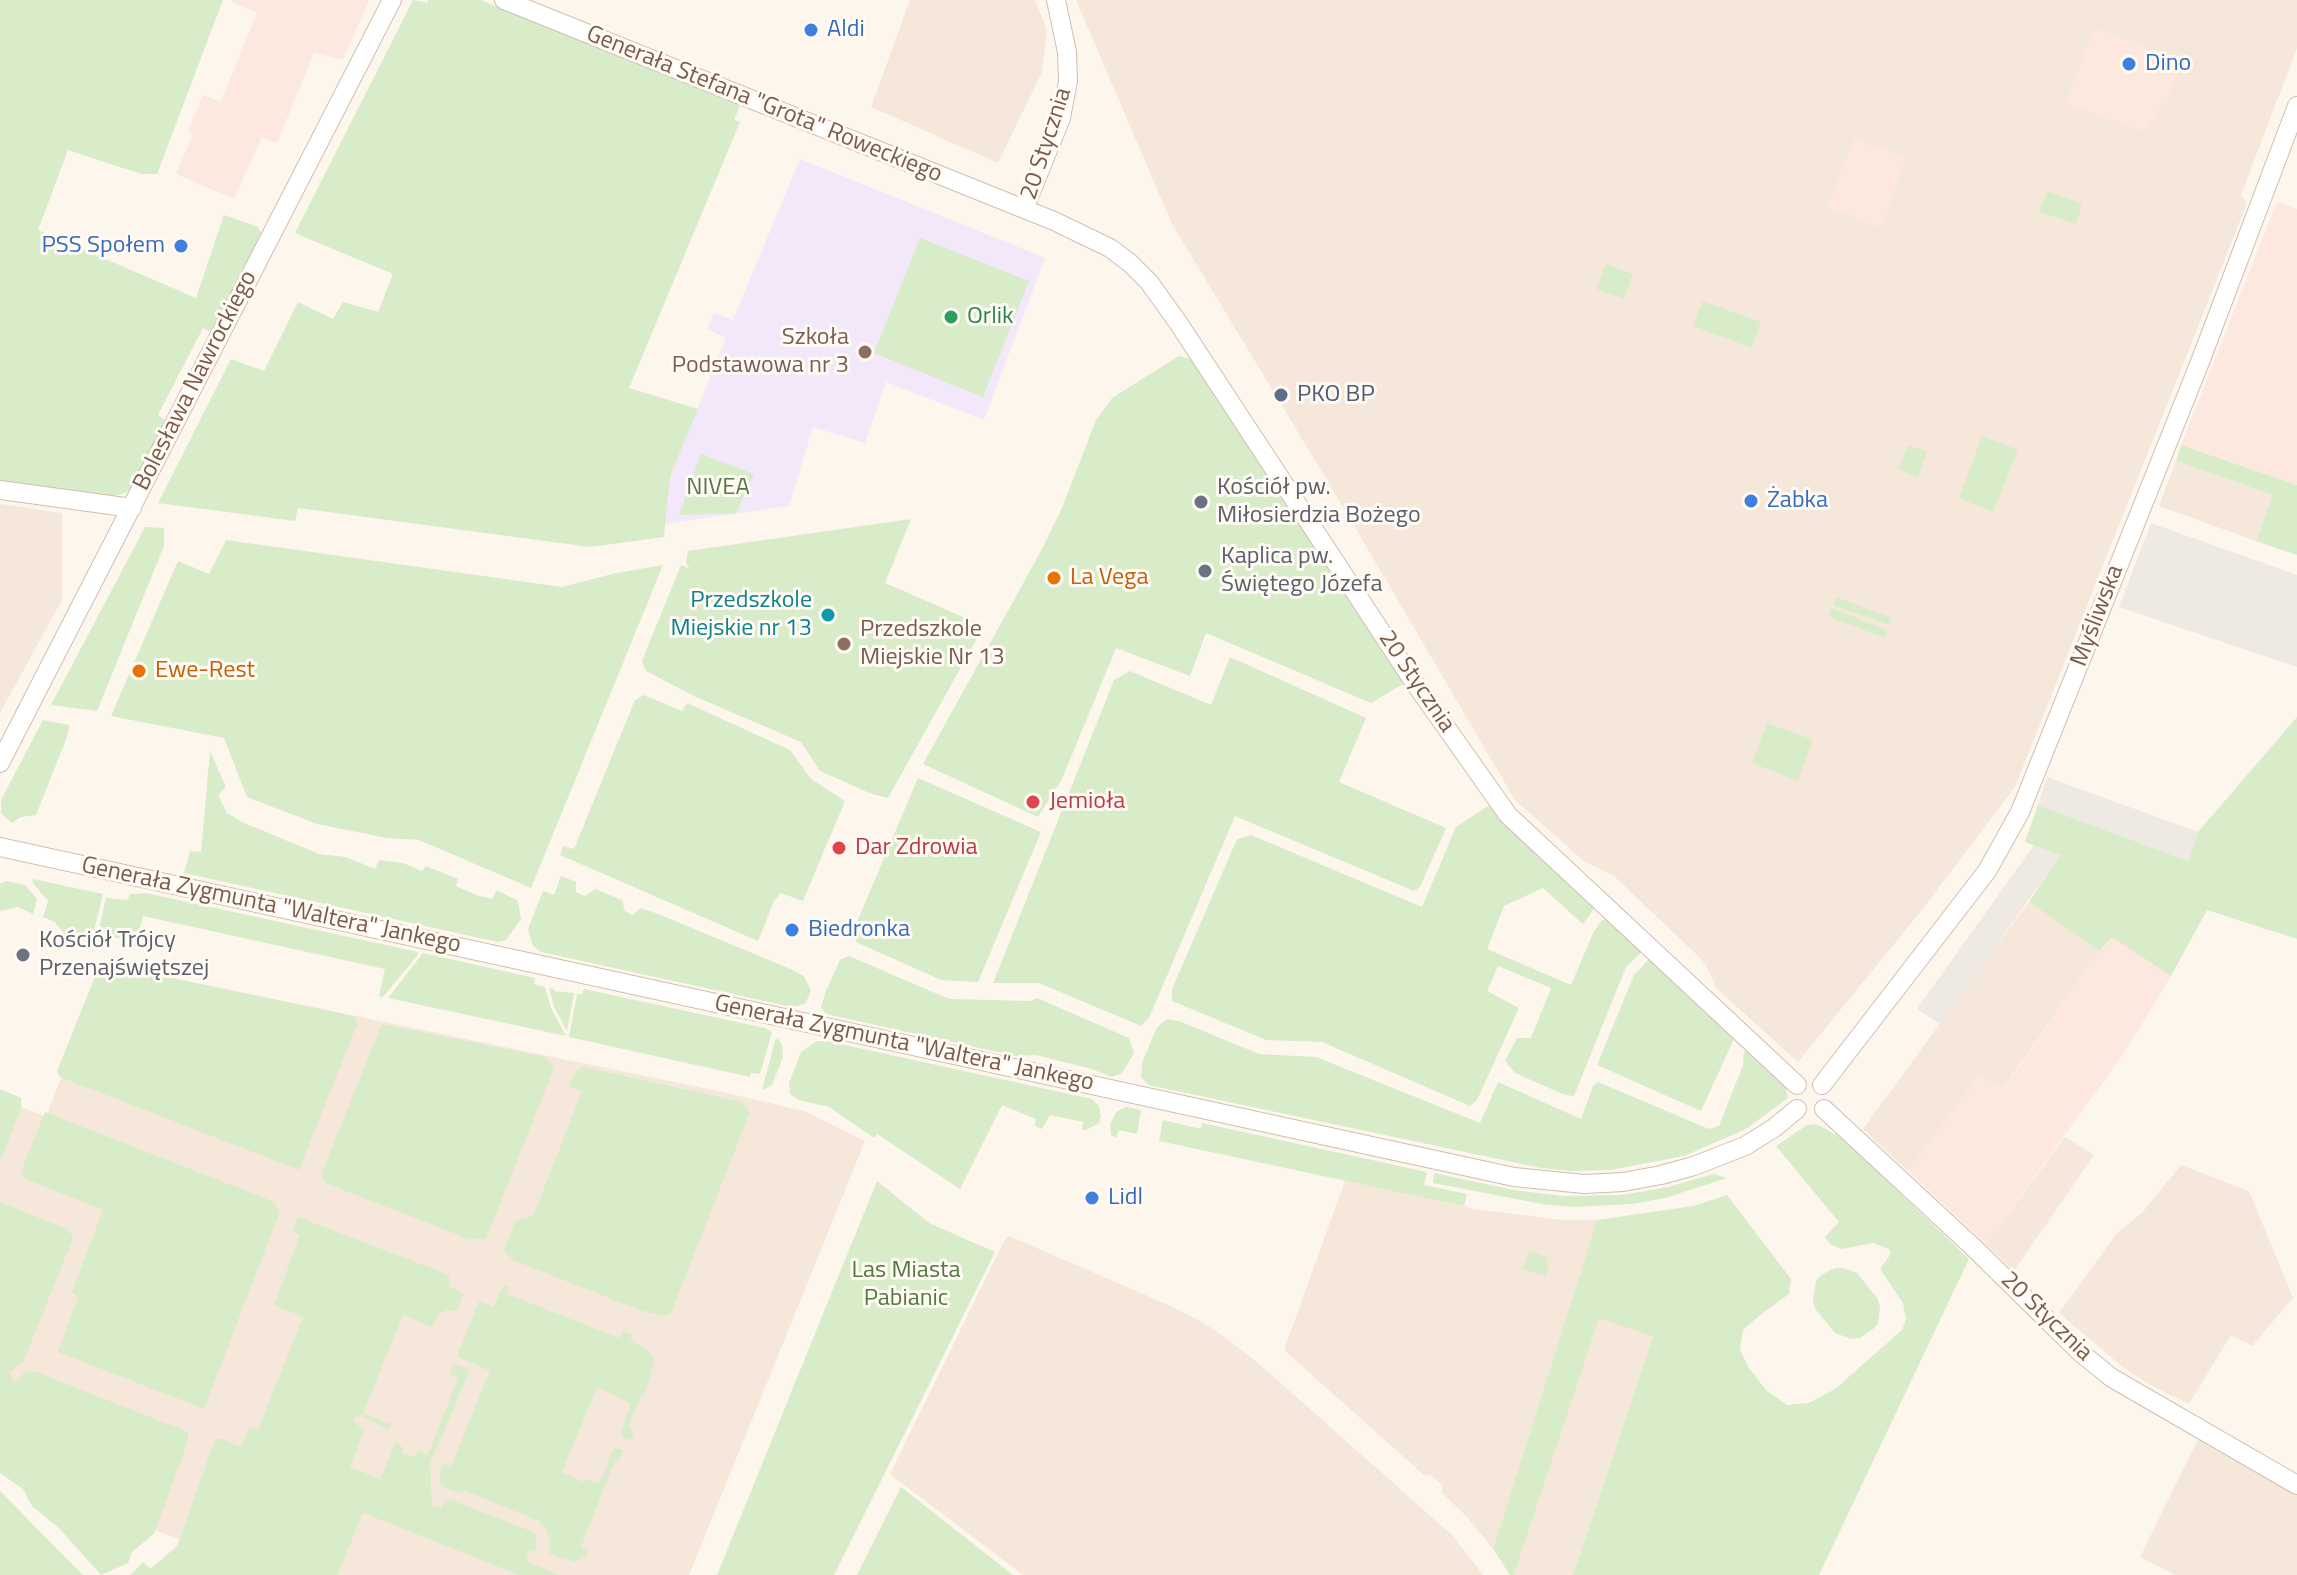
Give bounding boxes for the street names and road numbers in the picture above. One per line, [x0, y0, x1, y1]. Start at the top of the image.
street label: Generała Stefana "Grota" Roweckiego [582, 20, 946, 190]
street label: 20 Stycznia [1015, 84, 1079, 204]
street label: Bolesława Nawrockiego [128, 266, 264, 496]
street label: Myśliwska [2066, 561, 2130, 671]
street label: 20 Stycznia [1372, 626, 1460, 738]
street label: Generała Zygmunta "Waltera" Jankego [79, 852, 463, 960]
street label: Generała Zygmunta "Waltera" Jankego [712, 990, 1096, 1098]
street label: 20 Stycznia [1994, 1266, 2098, 1368]

